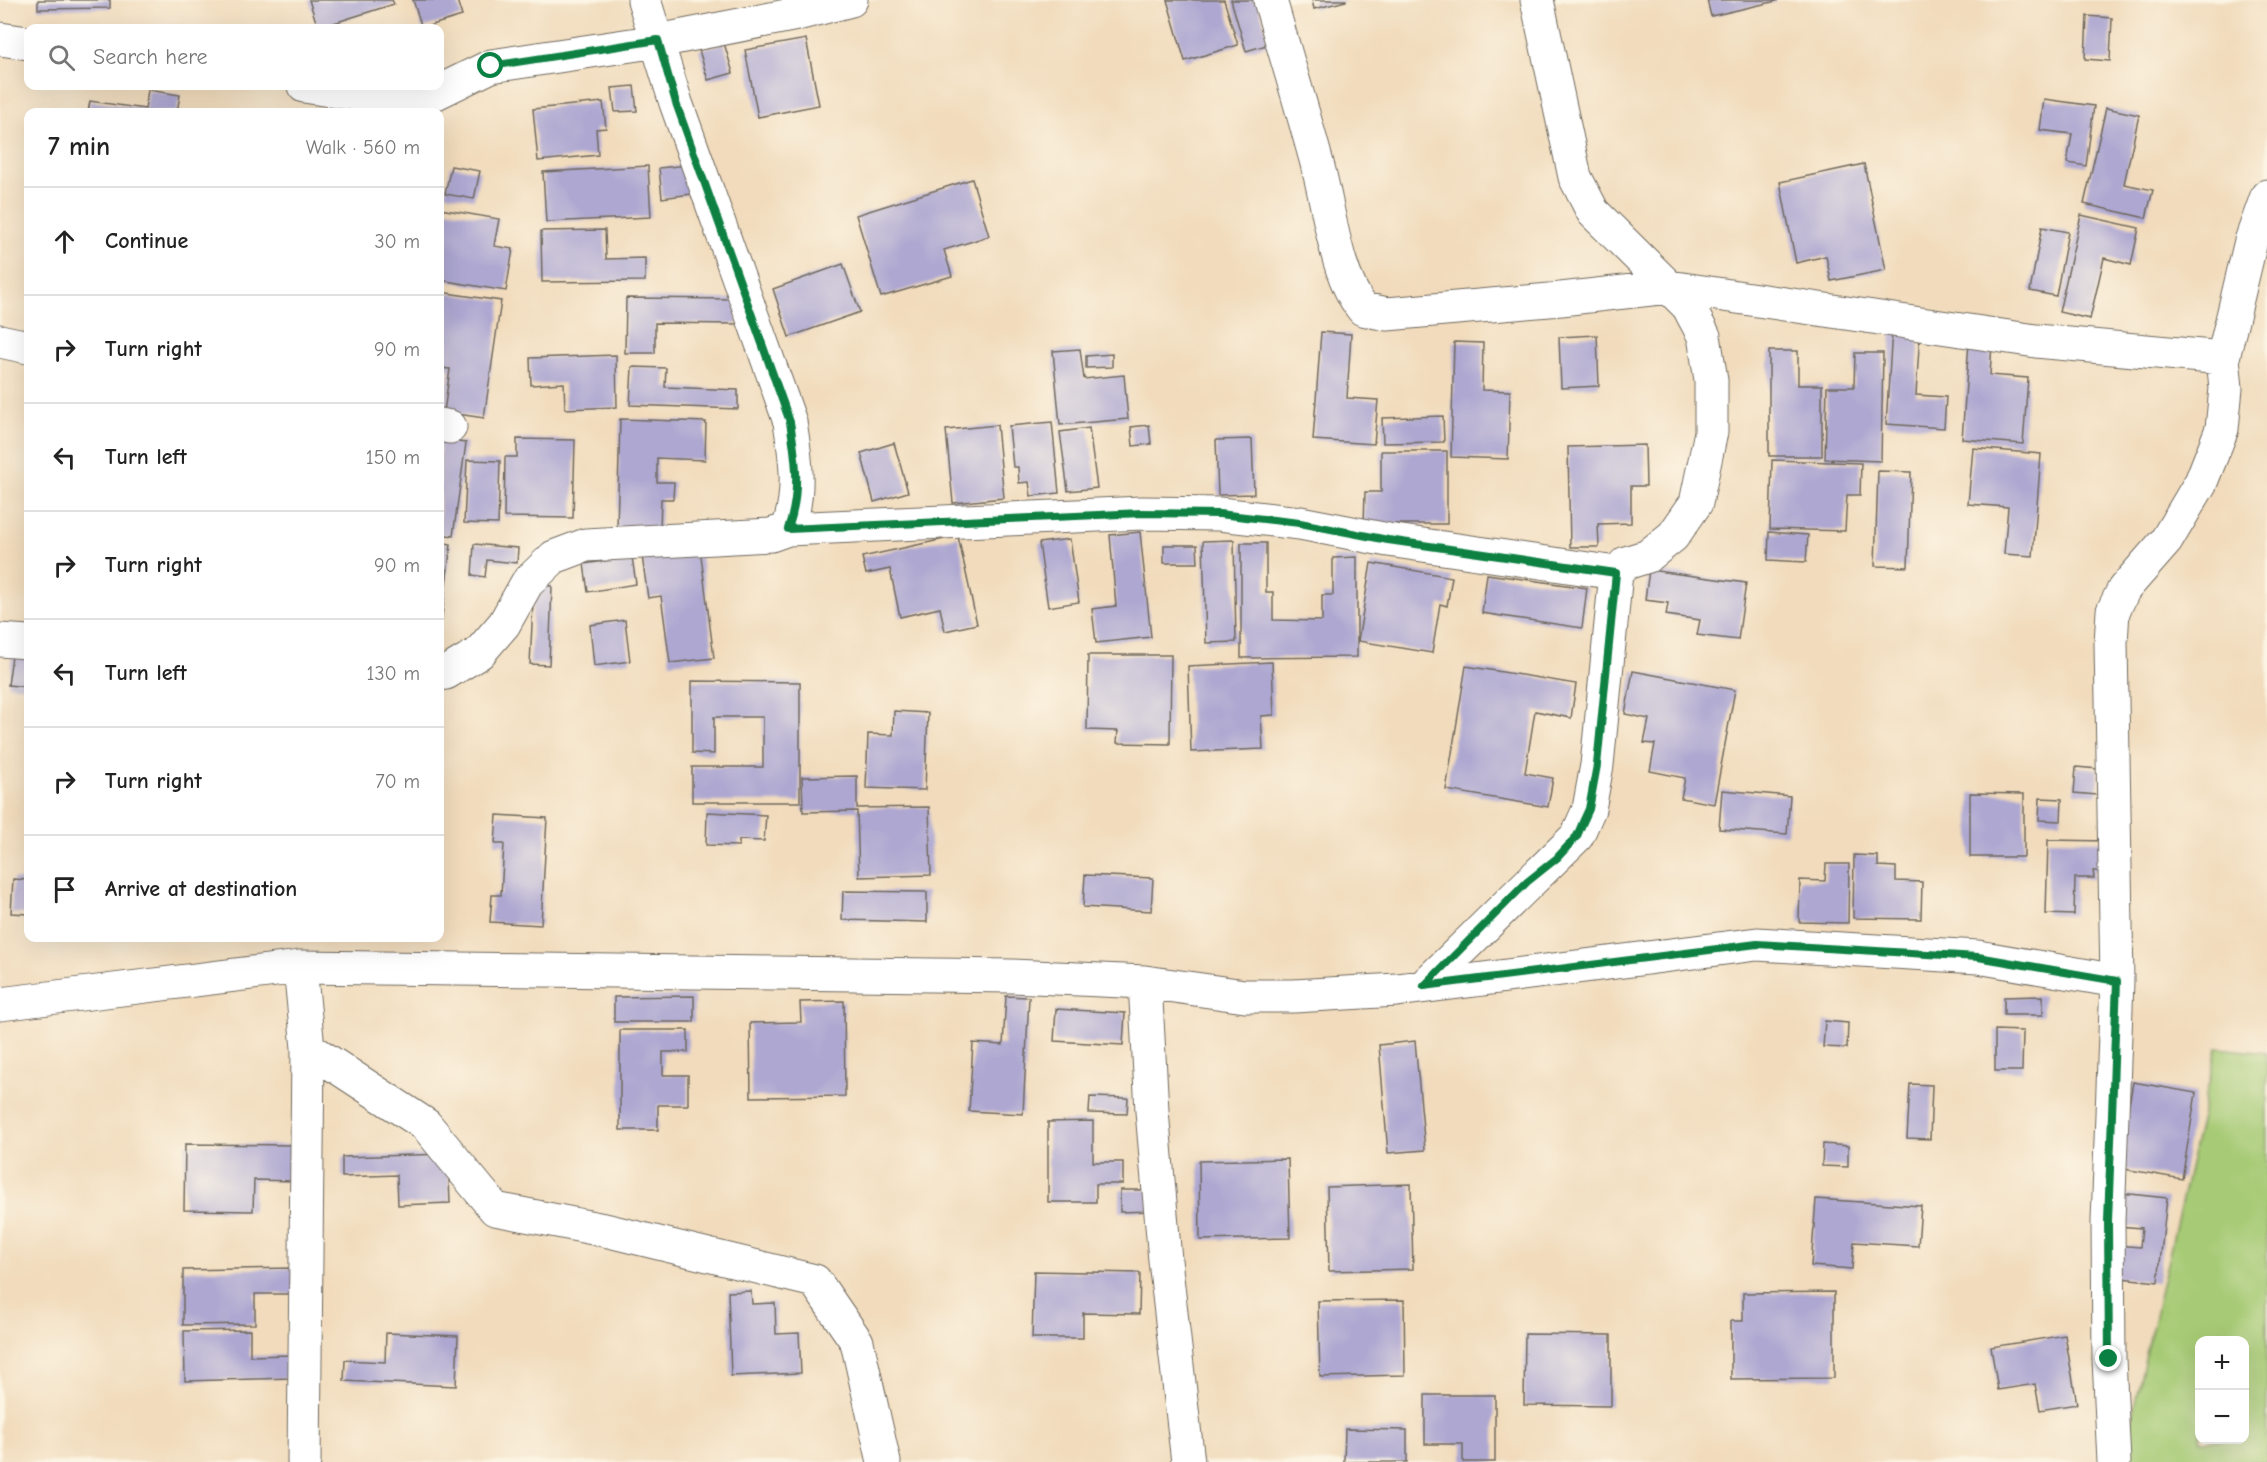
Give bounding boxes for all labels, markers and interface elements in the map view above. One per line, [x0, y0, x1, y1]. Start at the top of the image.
search box [24, 24, 444, 90]
icon: search [45, 41, 78, 74]
text: Search here [93, 44, 208, 70]
route start [477, 52, 503, 78]
text: 7 min [48, 132, 110, 162]
text: Walk · 560 m [306, 136, 420, 159]
icon: ahead [48, 225, 81, 258]
text: Continue [105, 228, 188, 254]
text: 30 m [374, 230, 420, 253]
icon: right [48, 333, 81, 366]
text: Turn right [105, 336, 202, 362]
text: 90 m [374, 338, 420, 361]
icon: left [48, 441, 81, 474]
text: Turn left [105, 444, 187, 470]
text: 150 m [366, 446, 420, 469]
icon: right [48, 549, 81, 582]
text: Turn right [105, 552, 202, 578]
text: 90 m [374, 554, 420, 577]
icon: left [48, 657, 81, 690]
text: Turn left [105, 660, 187, 686]
text: 130 m [367, 662, 420, 685]
icon: right [48, 765, 81, 798]
text: Turn right [105, 768, 202, 794]
text: 70 m [375, 770, 420, 793]
icon: arrive [48, 873, 81, 906]
text: Arrive at destination [105, 876, 297, 902]
map controls [2195, 1336, 2249, 1444]
button: + [2195, 1336, 2249, 1390]
route end [2095, 1345, 2121, 1371]
button: − [2195, 1390, 2249, 1444]

